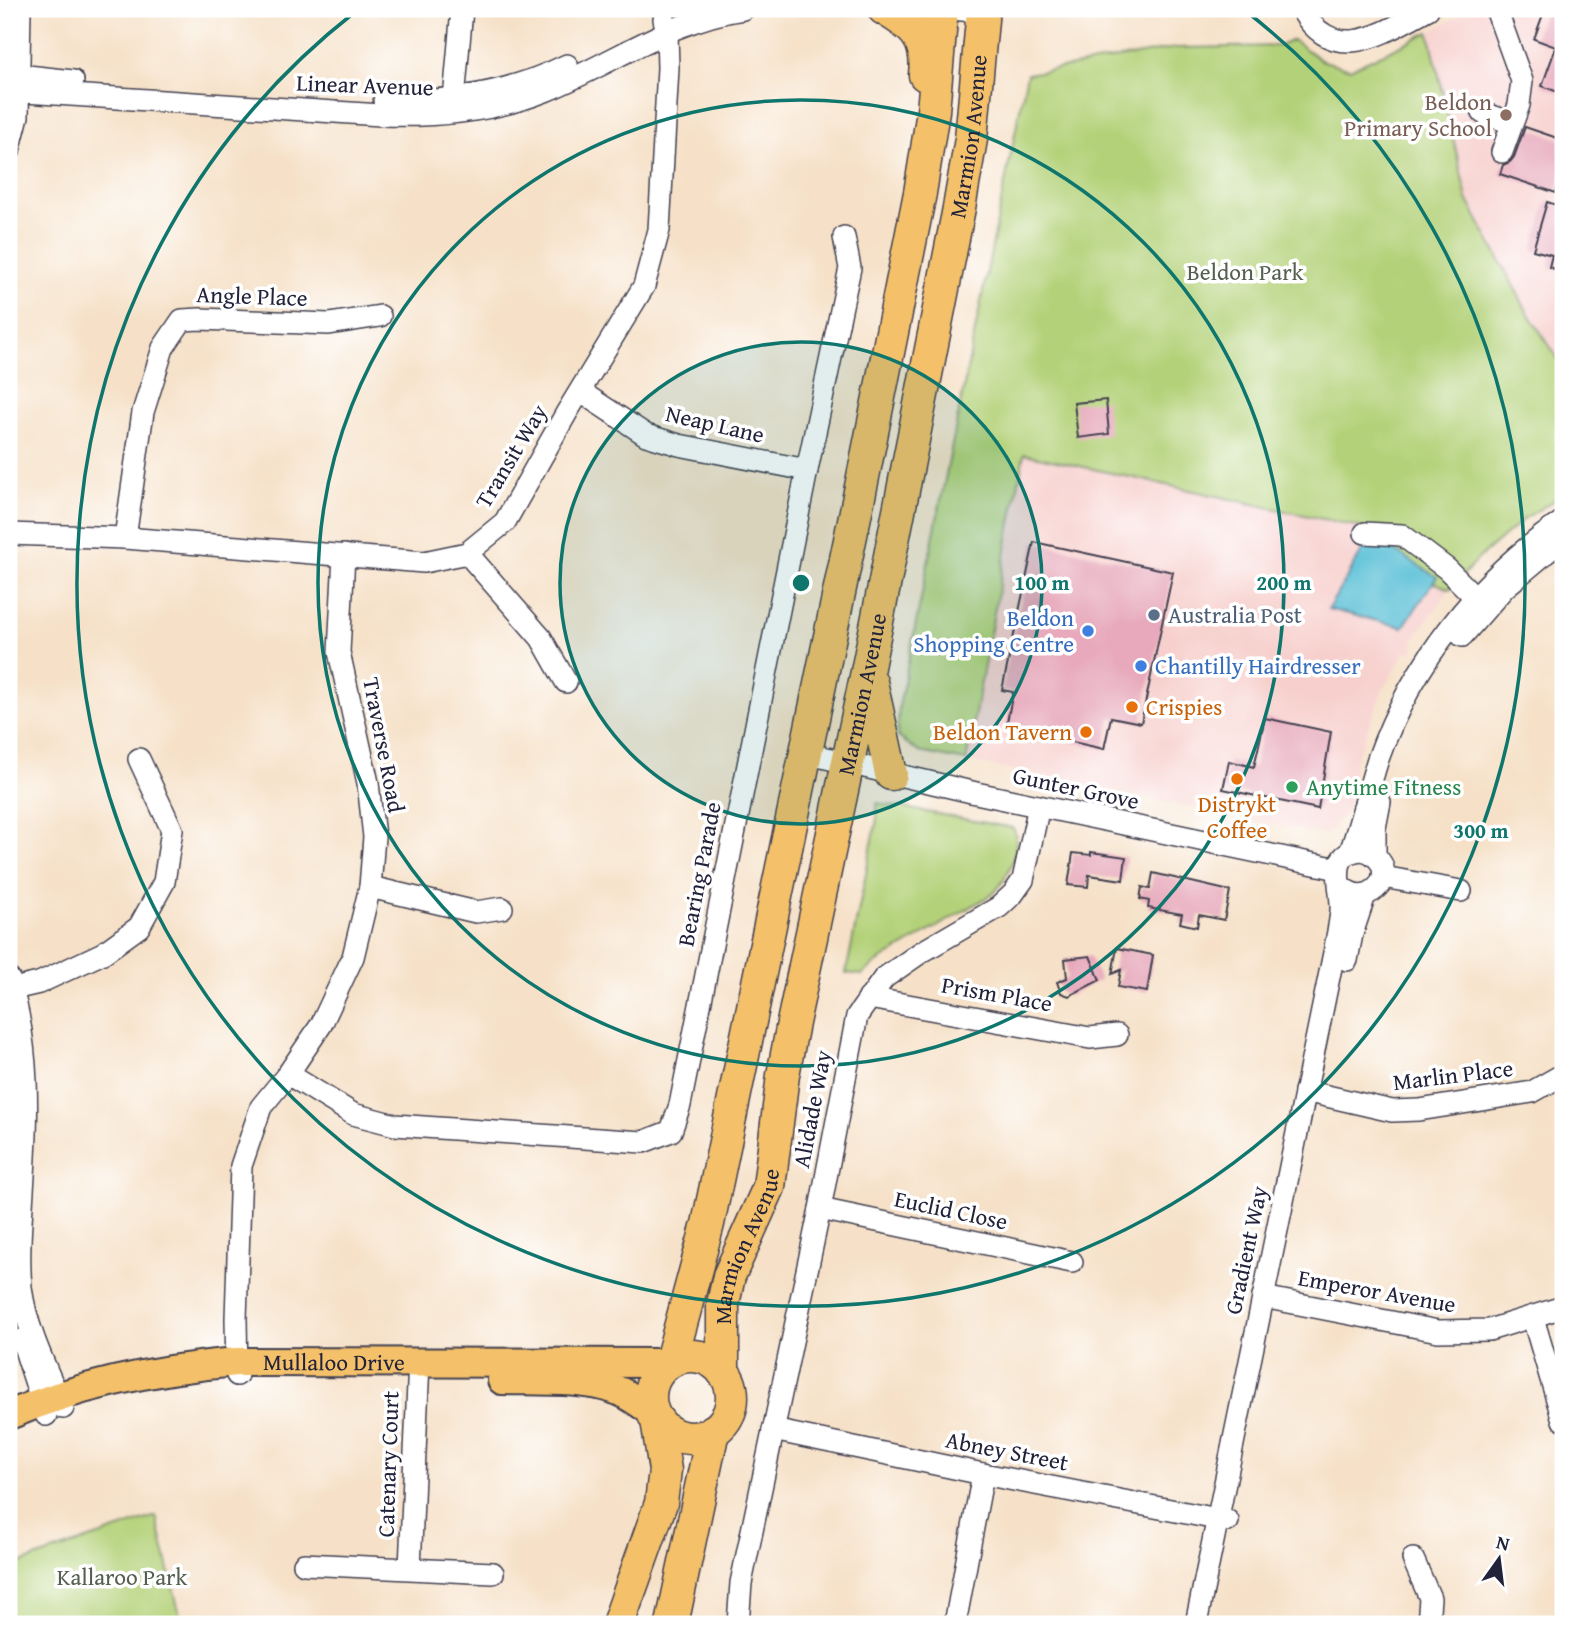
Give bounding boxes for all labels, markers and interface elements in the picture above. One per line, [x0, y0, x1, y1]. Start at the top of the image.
street label: Marmion Avenue [940, 53, 995, 221]
street label: Linear Avenue [296, 66, 434, 103]
place label: Beldon Primary School [1344, 85, 1492, 144]
marker: Beldon Primary School [1498, 107, 1514, 123]
park label: Beldon Park [1187, 255, 1304, 288]
street label: Angle Place [196, 277, 308, 314]
street label: Neap Lane [663, 396, 768, 451]
street label: Transit Way [467, 397, 555, 514]
text: 100 m [1014, 567, 1070, 598]
text: 200 m [1256, 567, 1312, 598]
centre of rings [789, 571, 813, 595]
place label: Australia Post [1168, 598, 1302, 631]
place label: Beldon Shopping Centre [913, 601, 1074, 660]
marker: Australia Post [1146, 607, 1162, 623]
street label: Marmion Avenue [829, 610, 894, 778]
marker: Beldon Shopping Centre [1080, 623, 1096, 639]
place label: Chantilly Hairdresser [1155, 649, 1361, 682]
marker: Chantilly Hairdresser [1133, 658, 1149, 674]
street label: Traverse Road [355, 675, 414, 816]
place label: Crispies [1146, 690, 1222, 723]
marker: Crispies [1124, 699, 1140, 715]
place label: Beldon Tavern [933, 715, 1072, 748]
marker: Beldon Tavern [1078, 724, 1094, 740]
street label: Gunter Grove [1010, 758, 1142, 817]
place label: Anytime Fitness [1306, 770, 1461, 803]
marker: Distrykt Coffee [1229, 771, 1245, 787]
marker: Anytime Fitness [1284, 779, 1300, 795]
place label: Distrykt Coffee [1198, 787, 1276, 846]
street label: Bearing Parade [668, 799, 729, 949]
text: 300 m [1453, 815, 1509, 846]
street label: Prism Place [939, 968, 1055, 1019]
street label: Alidade Way [784, 1047, 839, 1171]
street label: Marlin Place [1391, 1051, 1515, 1098]
street label: Marmion Avenue [706, 1167, 787, 1324]
street label: Euclid Close [892, 1181, 1011, 1238]
street label: Gradient Way [1216, 1182, 1275, 1317]
street label: Emperor Avenue [1296, 1260, 1459, 1321]
street label: Mullaloo Drive [263, 1345, 405, 1378]
street label: Catenary Court [368, 1390, 407, 1538]
street label: Abney Street [943, 1422, 1071, 1479]
north arrow [1464, 1524, 1534, 1594]
text: N [1494, 1527, 1513, 1558]
park label: Kallaroo Park [57, 1560, 187, 1593]

